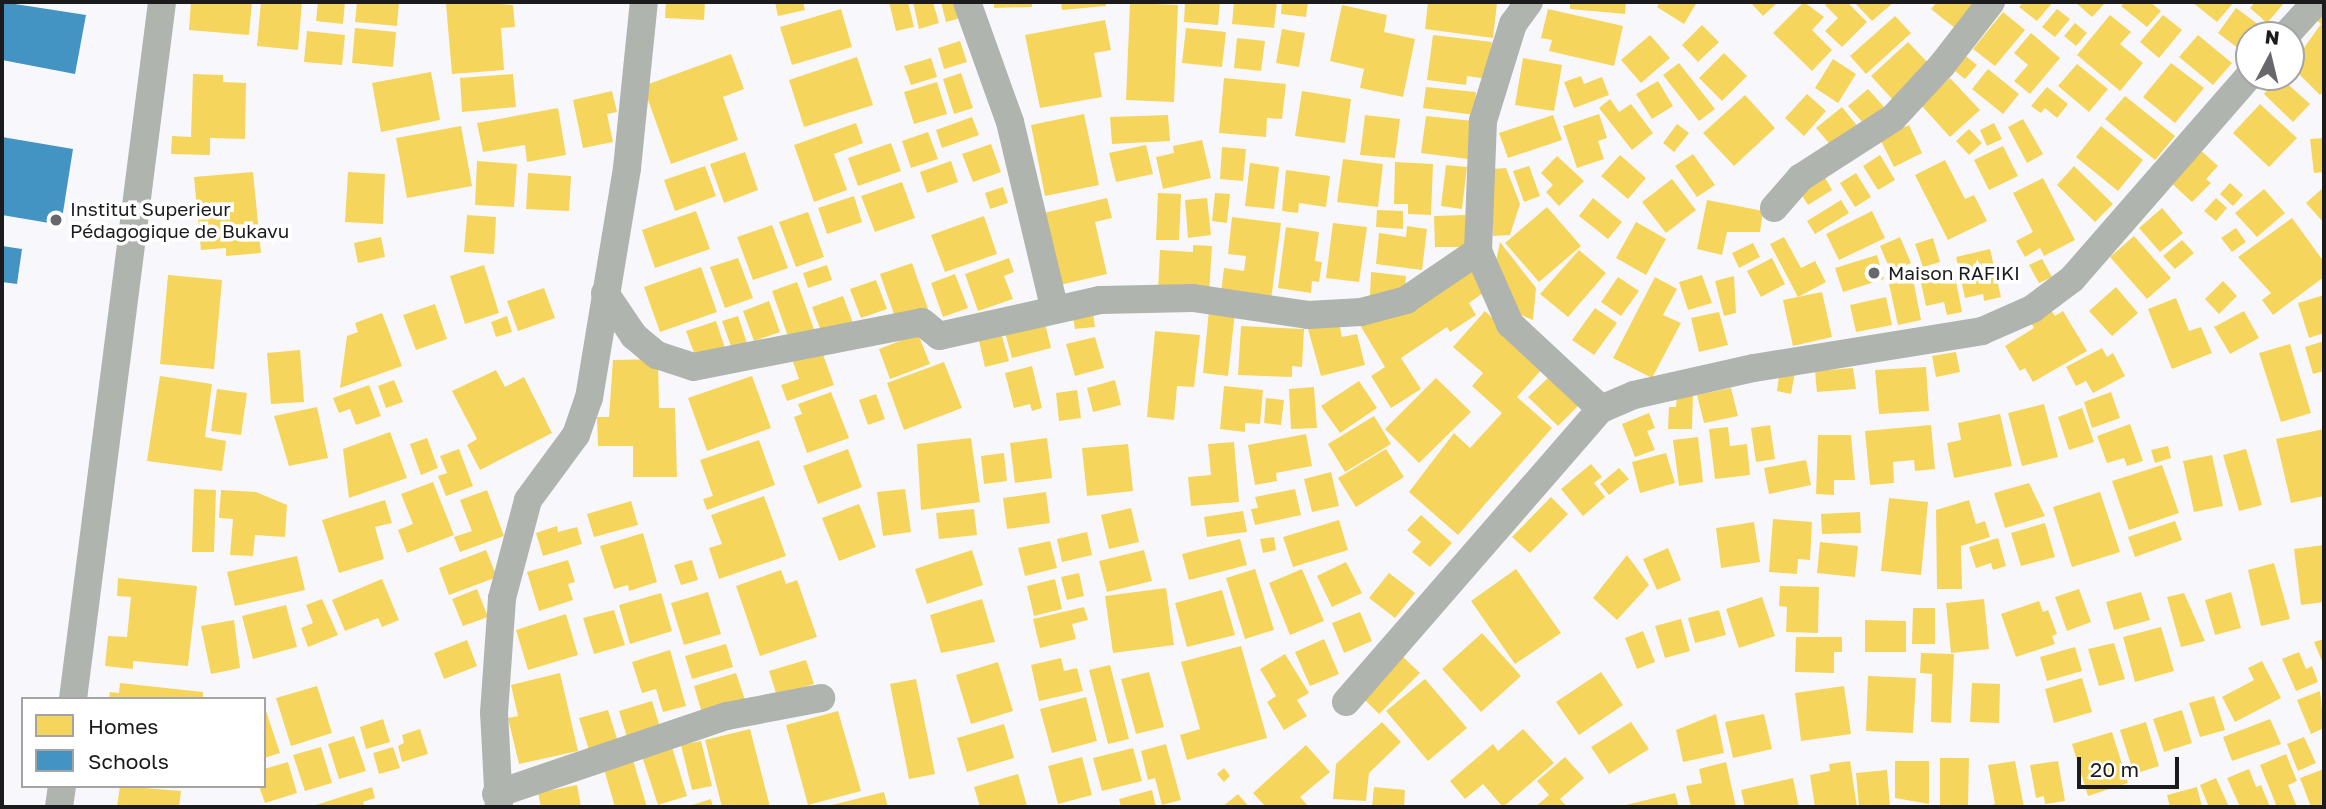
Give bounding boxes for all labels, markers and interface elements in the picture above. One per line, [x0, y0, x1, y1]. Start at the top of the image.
north arrow [2235, 21, 2305, 91]
text: N [2264, 24, 2281, 49]
place label: Institut Superieur Pédagogique de Bukavu [70, 198, 289, 242]
marker: Institut Superieur Pédagogique de Bukavu [48, 212, 64, 228]
place label: Maison RAFIKI [1888, 262, 2020, 284]
marker: Maison RAFIKI [1866, 265, 1882, 281]
legend [21, 697, 266, 788]
text: Homes [88, 713, 158, 739]
scale bar [2081, 742, 2182, 786]
text: Schools [88, 748, 169, 774]
text: 20 m [2090, 756, 2139, 782]

